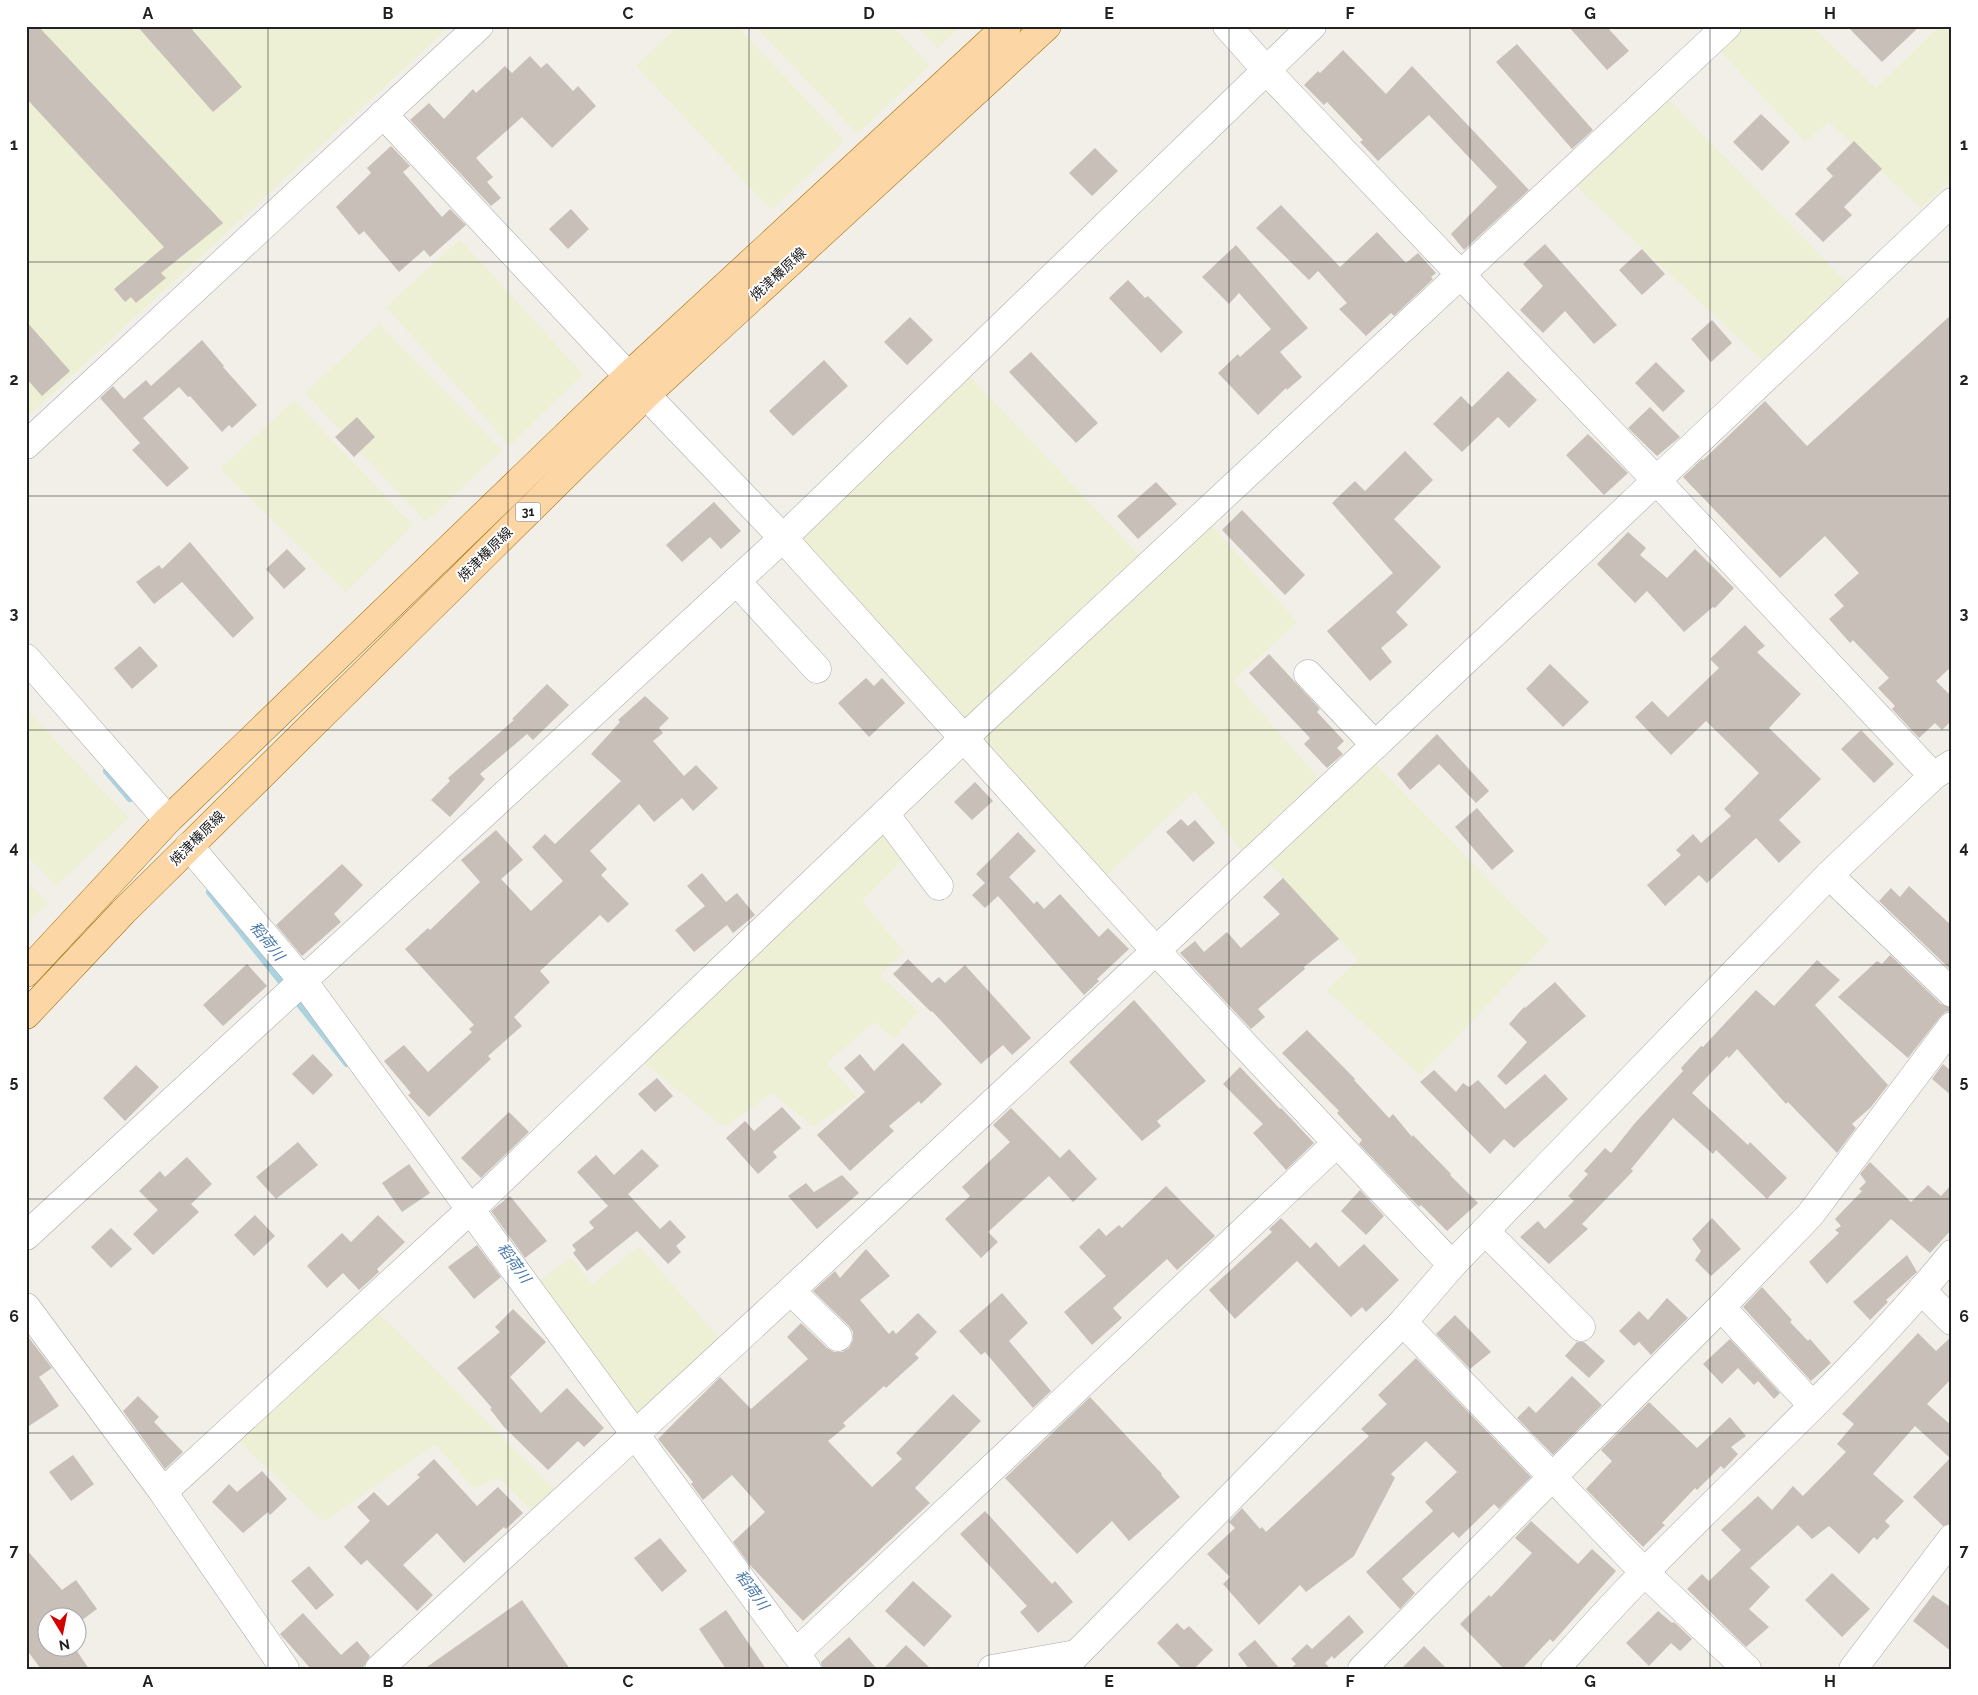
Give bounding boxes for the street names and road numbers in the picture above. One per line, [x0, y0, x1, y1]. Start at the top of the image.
street label: 焼津榛原線 [747, 244, 809, 304]
road number: 31 [516, 502, 540, 522]
street label: 焼津榛原線 [455, 524, 515, 584]
street label: 焼津榛原線 [167, 808, 227, 868]

